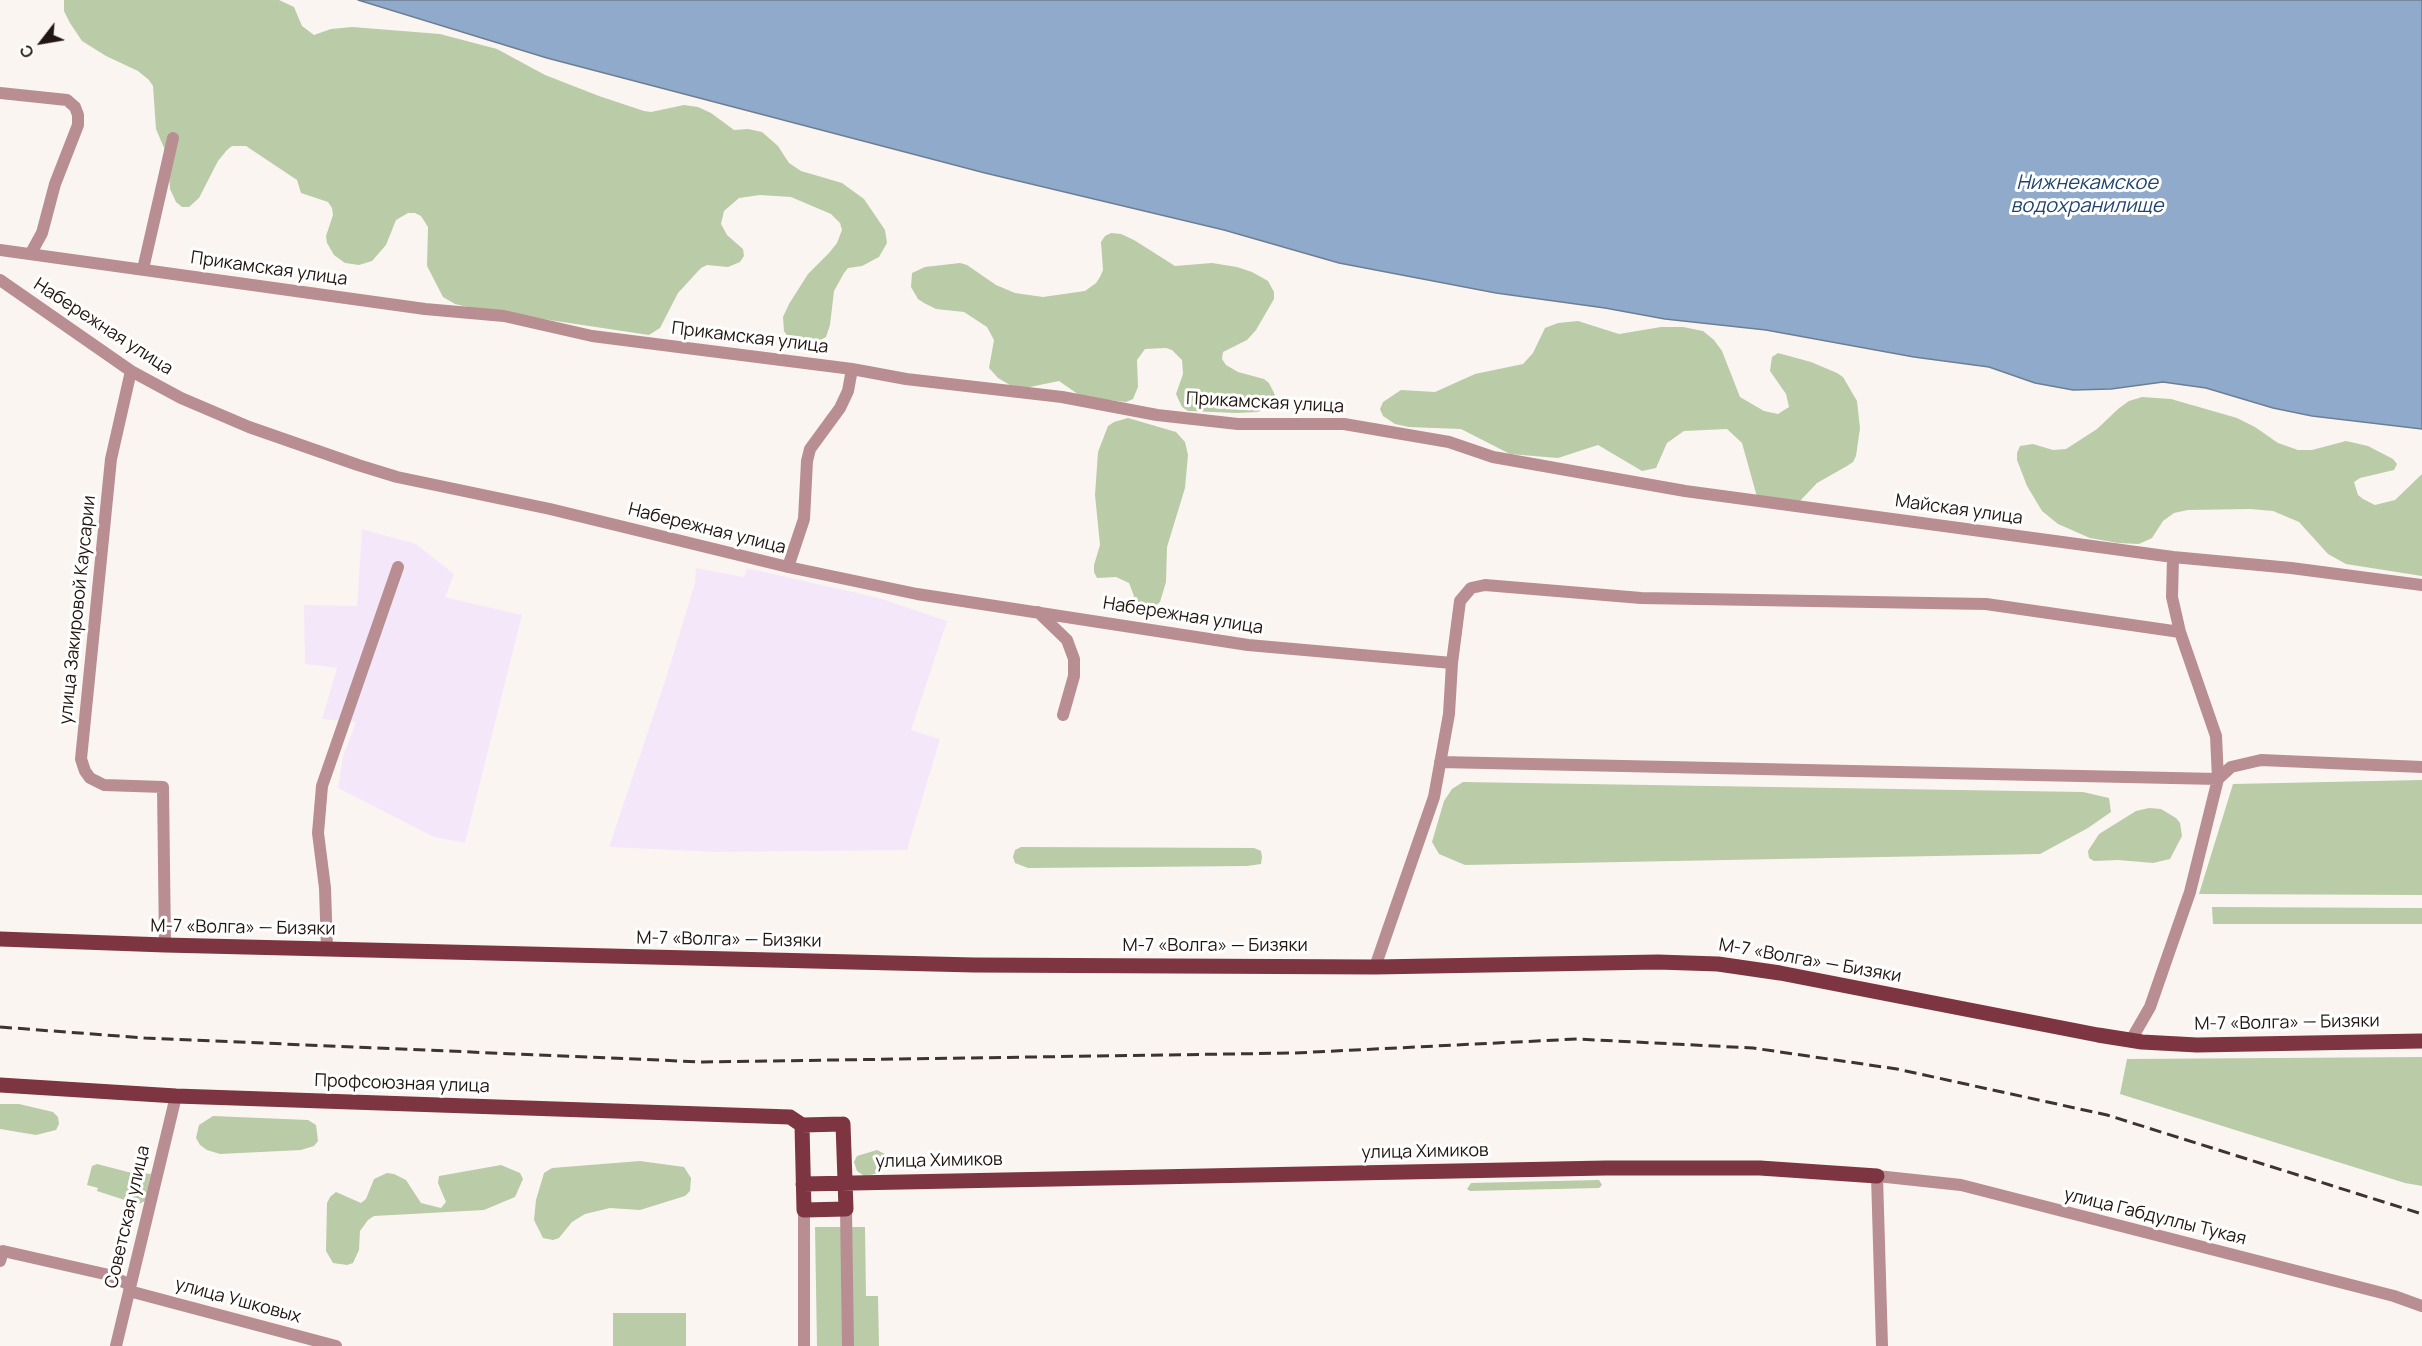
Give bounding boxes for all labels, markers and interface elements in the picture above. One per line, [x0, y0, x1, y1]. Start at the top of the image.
north arrow [12, 12, 72, 72]
text: С [14, 41, 39, 62]
water label: Нижнекамское водохранилище [2011, 171, 2163, 218]
street label: Прикамская улица [189, 247, 349, 291]
street label: Набережная улица [29, 274, 177, 380]
street label: Прикамская улица [670, 318, 830, 358]
street label: Прикамская улица [1186, 388, 1344, 418]
street label: Майская улица [1894, 490, 2024, 530]
street label: улица Закировой Каусарии [55, 494, 101, 726]
street label: Набережная улица [626, 499, 788, 559]
street label: Набережная улица [1101, 593, 1265, 639]
street label: М-7 «Волга» — Бизяки [150, 916, 336, 940]
street label: М-7 «Волга» — Бизяки [636, 928, 822, 952]
street label: М-7 «Волга» — Бизяки [1717, 934, 1903, 988]
street label: М-7 «Волга» — Бизяки [1122, 935, 1308, 957]
street label: М-7 «Волга» — Бизяки [2194, 1011, 2380, 1035]
street label: Профсоюзная улица [314, 1070, 490, 1098]
street label: улица Химиков [1361, 1140, 1489, 1164]
street label: Советская улица [101, 1144, 155, 1290]
street label: улица Химиков [875, 1149, 1003, 1173]
street label: улица Габдуллы Тукая [2061, 1184, 2249, 1250]
street label: улица Ушковых [173, 1274, 303, 1328]

